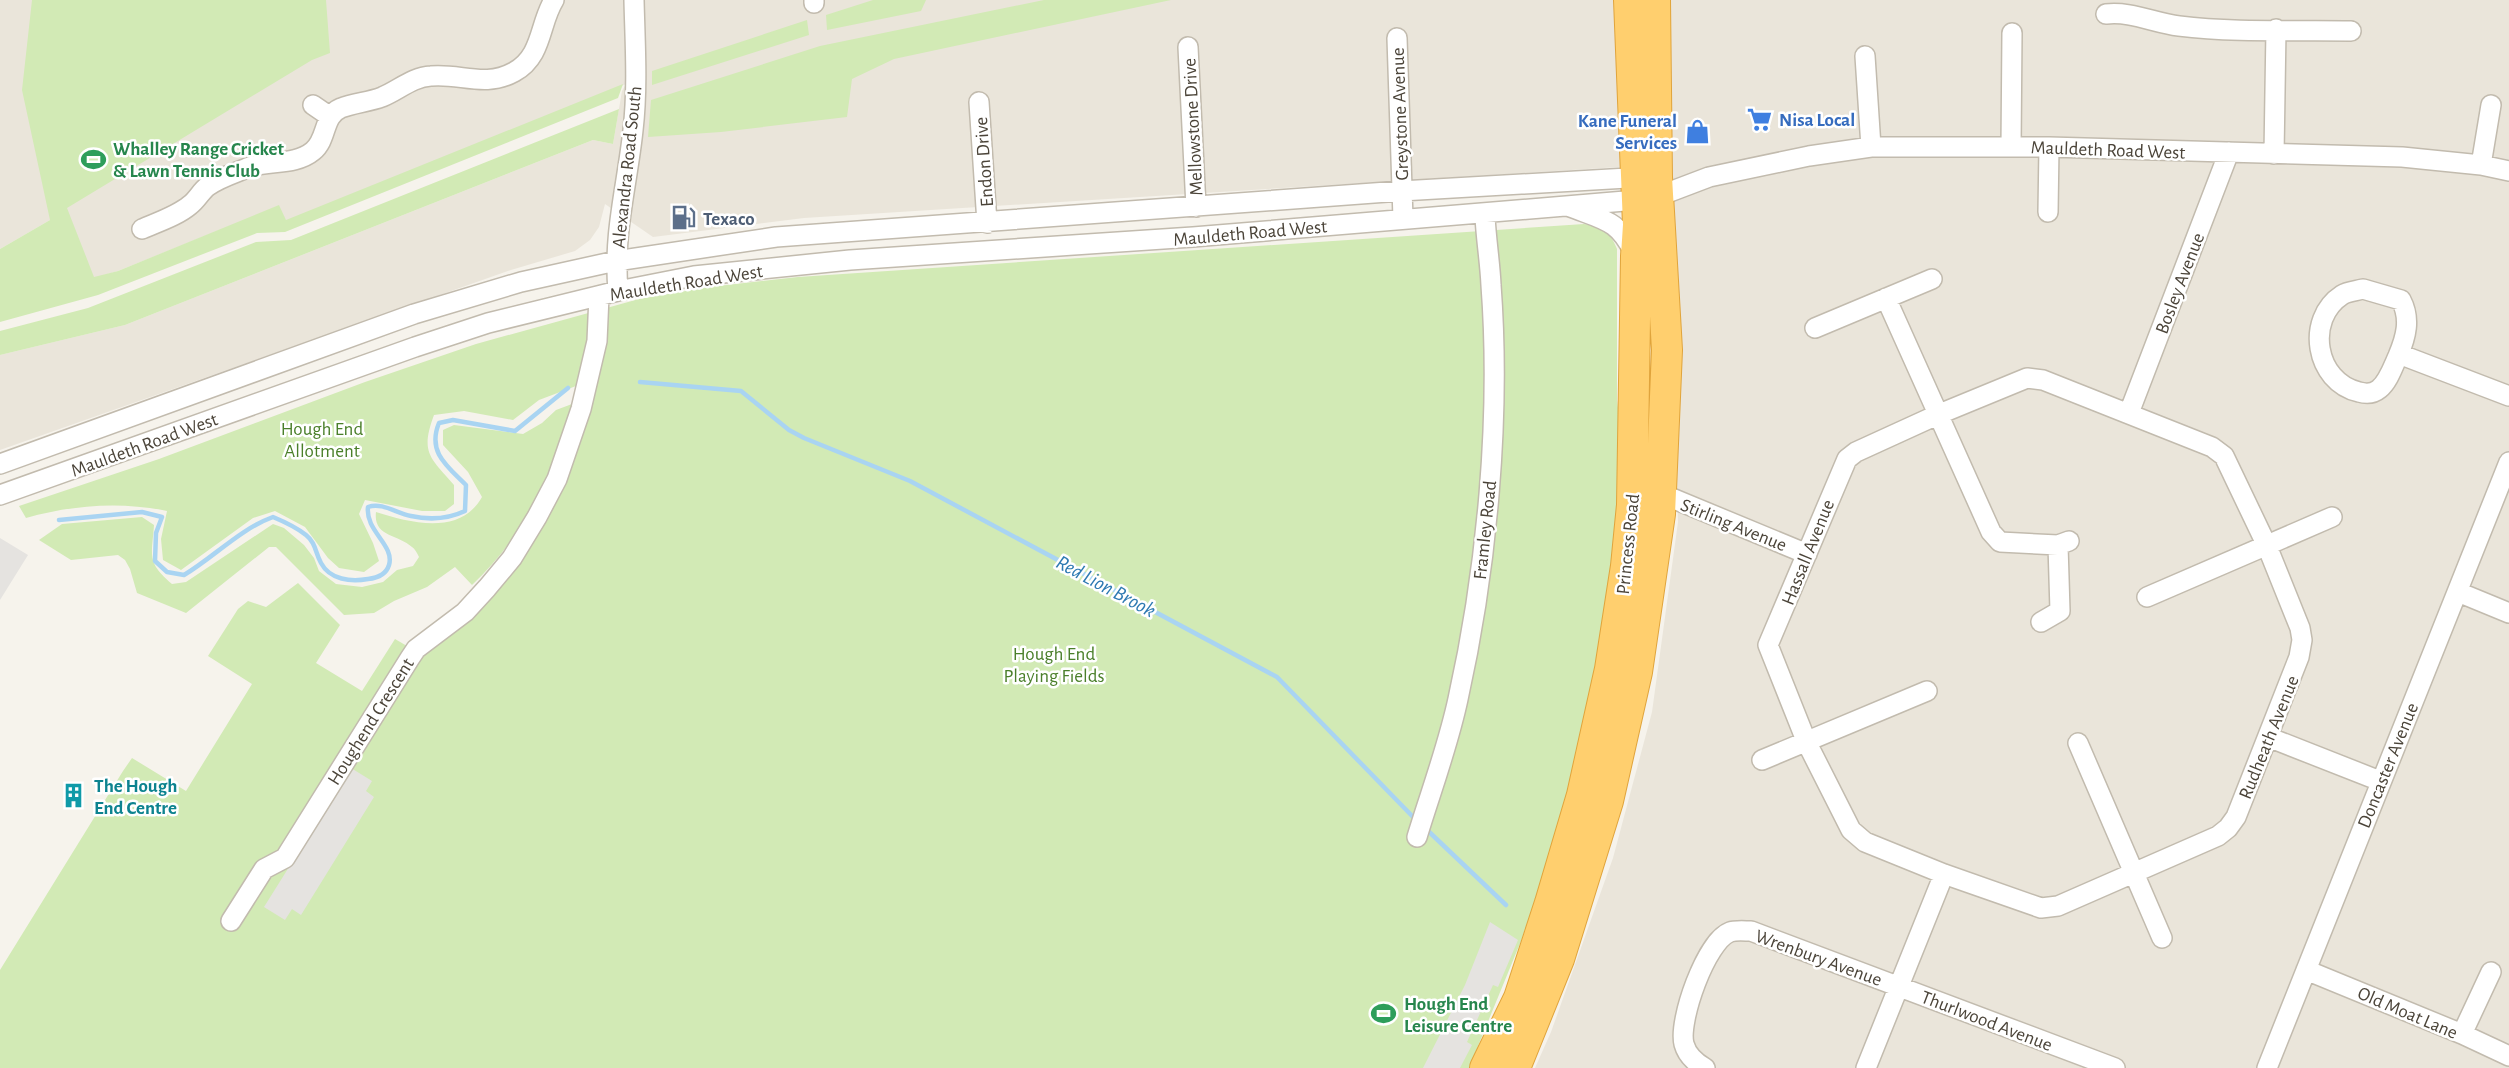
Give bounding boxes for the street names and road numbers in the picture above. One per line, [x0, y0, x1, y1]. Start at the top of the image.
street label: Greystone Avenue [1389, 47, 1412, 181]
street label: Mellowstone Drive [1180, 58, 1207, 196]
street label: Alexandra Road South [610, 85, 645, 249]
street label: Endon Drive [972, 116, 997, 208]
street label: Mauldeth Road West [2030, 138, 2186, 163]
street label: Mauldeth Road West [1172, 217, 1328, 250]
street label: Bosley Avenue [2152, 230, 2208, 337]
street label: Mauldeth Road West [608, 262, 764, 305]
street label: Mauldeth Road West [69, 410, 220, 481]
street label: Framley Road [1471, 479, 1500, 581]
street label: Princess Road [1614, 493, 1643, 595]
street label: Stirling Avenue [1678, 495, 1789, 555]
street label: Hassall Avenue [1779, 497, 1838, 608]
street label: Houghend Crescent [325, 655, 418, 789]
street label: Rudheath Avenue [2236, 673, 2303, 802]
street label: Doncaster Avenue [2355, 700, 2422, 831]
street label: Wrenbury Avenue [1753, 927, 1884, 990]
street label: Old Moat Lane [2355, 984, 2460, 1043]
street label: Thurlwood Avenue [1918, 988, 2055, 1055]

